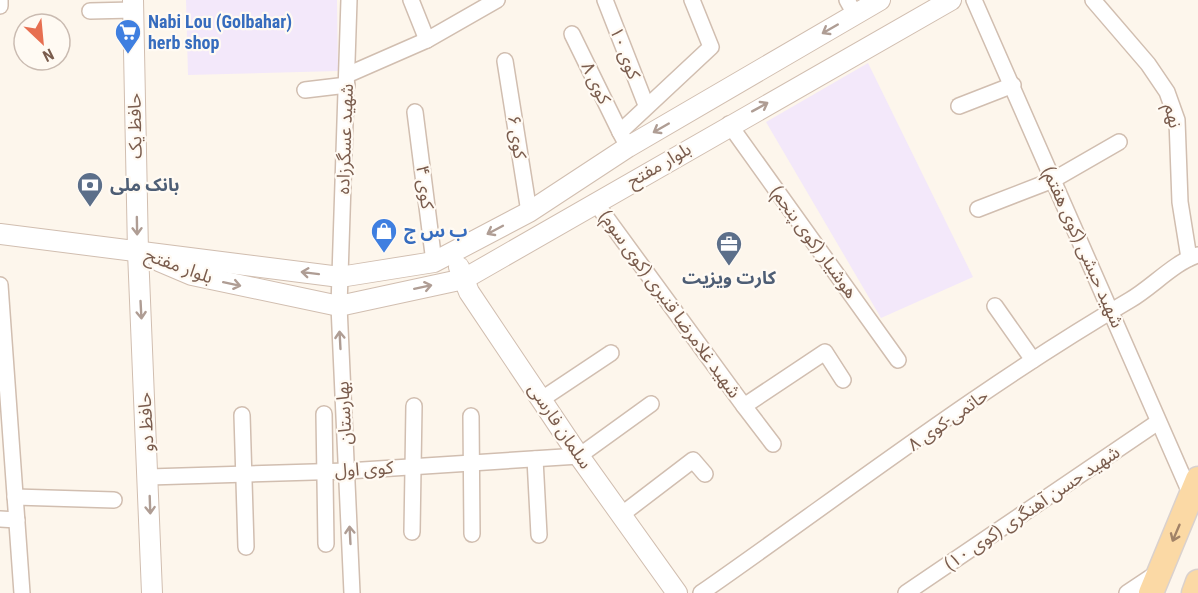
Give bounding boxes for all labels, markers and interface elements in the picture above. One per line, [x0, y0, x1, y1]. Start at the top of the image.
place label: Nabi Lou (Golbahar) herb shop [148, 11, 292, 53]
north arrow [12, 12, 72, 72]
supermarket icon: Nabi Lou (Golbahar) herb shop [113, 17, 143, 55]
street label: کوی ۱۰ [605, 24, 645, 83]
one-way arrow [822, 24, 839, 36]
text: N [40, 44, 57, 66]
street label: کوی ۸ [576, 58, 616, 108]
street label: شهید عسگرزاده [332, 83, 358, 195]
street label: حافظ یک [123, 93, 146, 159]
one-way arrow [751, 101, 768, 113]
street label: نهم [1158, 102, 1186, 131]
street label: کوی ۶ [503, 114, 531, 161]
one-way arrow [653, 123, 671, 134]
street label: بلوار مفتح [623, 138, 696, 194]
street label: شهید حبشی (کوی هفتم) [1036, 163, 1128, 332]
street label: کوی ۴ [411, 164, 439, 211]
bank icon: بانک ملی [75, 170, 105, 208]
place label: بانک ملی [110, 174, 180, 195]
street label: هوشیار (کوی پنجم) [764, 181, 862, 304]
street label: شهید غلامرضا قنبری (کوی سوم) [592, 206, 746, 404]
one-way arrow [131, 216, 143, 236]
shop icon: ب س ج [369, 216, 399, 254]
place label: ب س ج [404, 220, 468, 244]
one-way arrow [487, 225, 505, 236]
office icon: کارت ویزیت [714, 229, 744, 267]
street label: بلوار مفتح [141, 244, 216, 290]
place label: کارت ویزیت [682, 267, 777, 289]
one-way arrow [300, 268, 320, 279]
one-way arrow [223, 278, 242, 290]
one-way arrow [414, 281, 433, 293]
one-way arrow [135, 300, 146, 320]
one-way arrow [335, 330, 346, 350]
street label: سلمان فارسی [523, 379, 597, 473]
street label: بهارستان [331, 381, 357, 445]
street label: حاتمی-کوی ۸ [903, 384, 993, 456]
street label: حافظ دو [133, 392, 158, 452]
street label: شهید حسن آهنگری (کوی ۱۰) [940, 441, 1124, 575]
street label: کوی اول [334, 456, 394, 482]
one-way arrow [144, 494, 155, 514]
one-way arrow [1170, 523, 1181, 542]
one-way arrow [344, 525, 355, 545]

